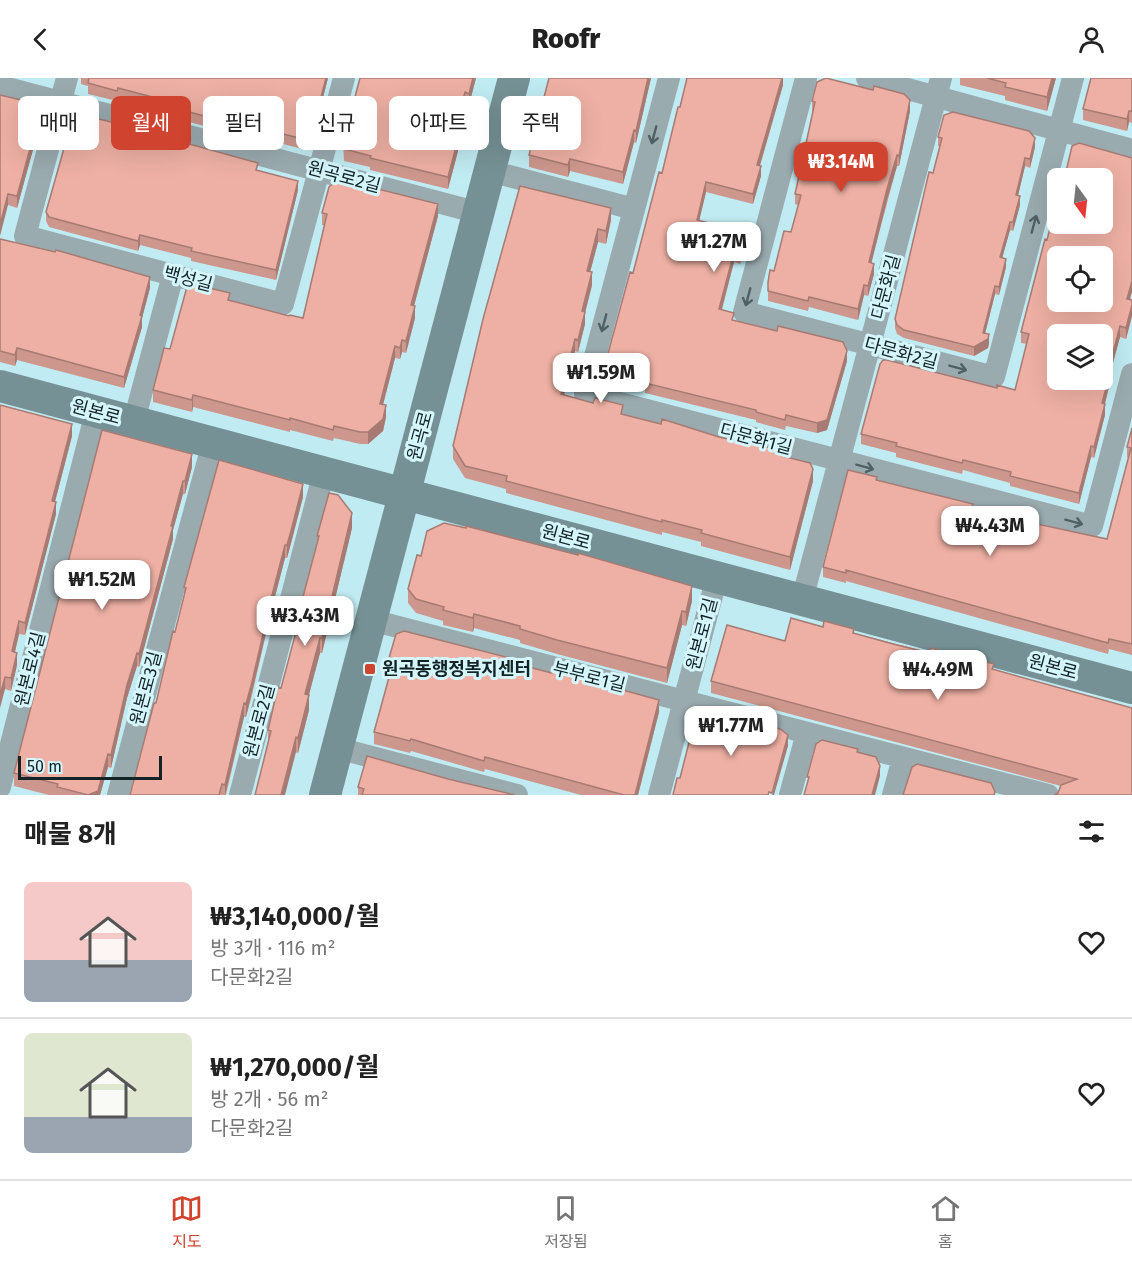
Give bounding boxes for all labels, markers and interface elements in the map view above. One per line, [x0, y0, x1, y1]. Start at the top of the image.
icon: back [24, 23, 57, 56]
text: Roofr [532, 23, 600, 55]
icon: person [1075, 23, 1108, 56]
chip: 매매 [18, 96, 99, 150]
chip: 월세 [111, 96, 191, 150]
chip: 필터 [203, 96, 284, 150]
chip: 신규 [296, 96, 377, 150]
chip: 아파트 [389, 96, 489, 150]
chip: 주택 [501, 96, 581, 150]
one-way arrow [648, 125, 659, 144]
pin: ₩3.14M [792, 142, 890, 193]
text: ₩3.14M [808, 149, 874, 173]
street label: 원곡로2길 [305, 157, 383, 197]
north arrow [1047, 168, 1113, 234]
map controls [1047, 168, 1113, 390]
one-way arrow [1029, 215, 1040, 234]
pin: ₩1.27M [665, 222, 763, 273]
text: ₩1.27M [681, 229, 747, 253]
button: locate [1047, 246, 1113, 312]
street label: 다문화길 [867, 252, 905, 322]
street label: 백성길 [161, 262, 215, 296]
one-way arrow [741, 287, 753, 306]
one-way arrow [598, 313, 610, 332]
button: layers [1047, 324, 1113, 390]
street label: 다문화2길 [862, 333, 940, 373]
pin: ₩1.59M [552, 353, 650, 404]
text: ₩1.59M [567, 360, 635, 384]
one-way arrow [948, 362, 967, 374]
street label: 원본로 [69, 395, 123, 429]
street label: 원곡로 [403, 409, 437, 463]
street label: 다문화1길 [717, 419, 795, 459]
one-way arrow [855, 462, 874, 474]
pin: ₩4.43M [941, 506, 1039, 557]
text: ₩4.43M [955, 513, 1025, 537]
one-way arrow [1064, 516, 1083, 528]
street label: 원본로 [539, 520, 593, 554]
pin: ₩1.52M [53, 560, 151, 611]
text: ₩1.52M [68, 567, 136, 591]
street label: 원본로1길 [682, 595, 722, 673]
pin: ₩3.43M [256, 596, 354, 647]
text: ₩3.43M [271, 603, 339, 627]
street label: 원본로4길 [10, 630, 50, 708]
street label: 원본로3길 [126, 649, 166, 727]
pin: ₩4.49M [889, 650, 987, 701]
street label: 원본로 [1026, 650, 1080, 684]
street label: 부부로1길 [550, 657, 628, 697]
text: ₩4.49M [903, 657, 973, 681]
place label: 원곡동행정복지센터 [382, 658, 531, 680]
marker: 원곡동행정복지센터 [363, 662, 377, 676]
street label: 원본로2길 [239, 682, 279, 760]
pin: ₩1.77M [682, 706, 780, 757]
text: ₩1.77M [698, 713, 764, 737]
scale bar [18, 753, 162, 780]
text: 50 m [27, 757, 62, 776]
icon: filters [1075, 815, 1108, 848]
text: 매물 8개 [24, 819, 117, 850]
text: ₩3,140,000/월 [210, 901, 380, 932]
icon: home [72, 906, 144, 978]
icon: heart [1075, 926, 1108, 959]
text: 방 3개 · 116 m² [210, 936, 336, 960]
text: 다문화2길 [210, 965, 294, 989]
text: ₩1,270,000/월 [210, 1052, 379, 1083]
icon: home [72, 1057, 144, 1129]
icon: heart [1075, 1077, 1108, 1110]
text: 방 2개 · 56 m² [210, 1087, 328, 1111]
text: 다문화2길 [210, 1116, 294, 1140]
tab: 지도 [170, 1192, 203, 1252]
tab: 저장됨 [544, 1192, 588, 1252]
tab: 홈 [929, 1192, 962, 1252]

